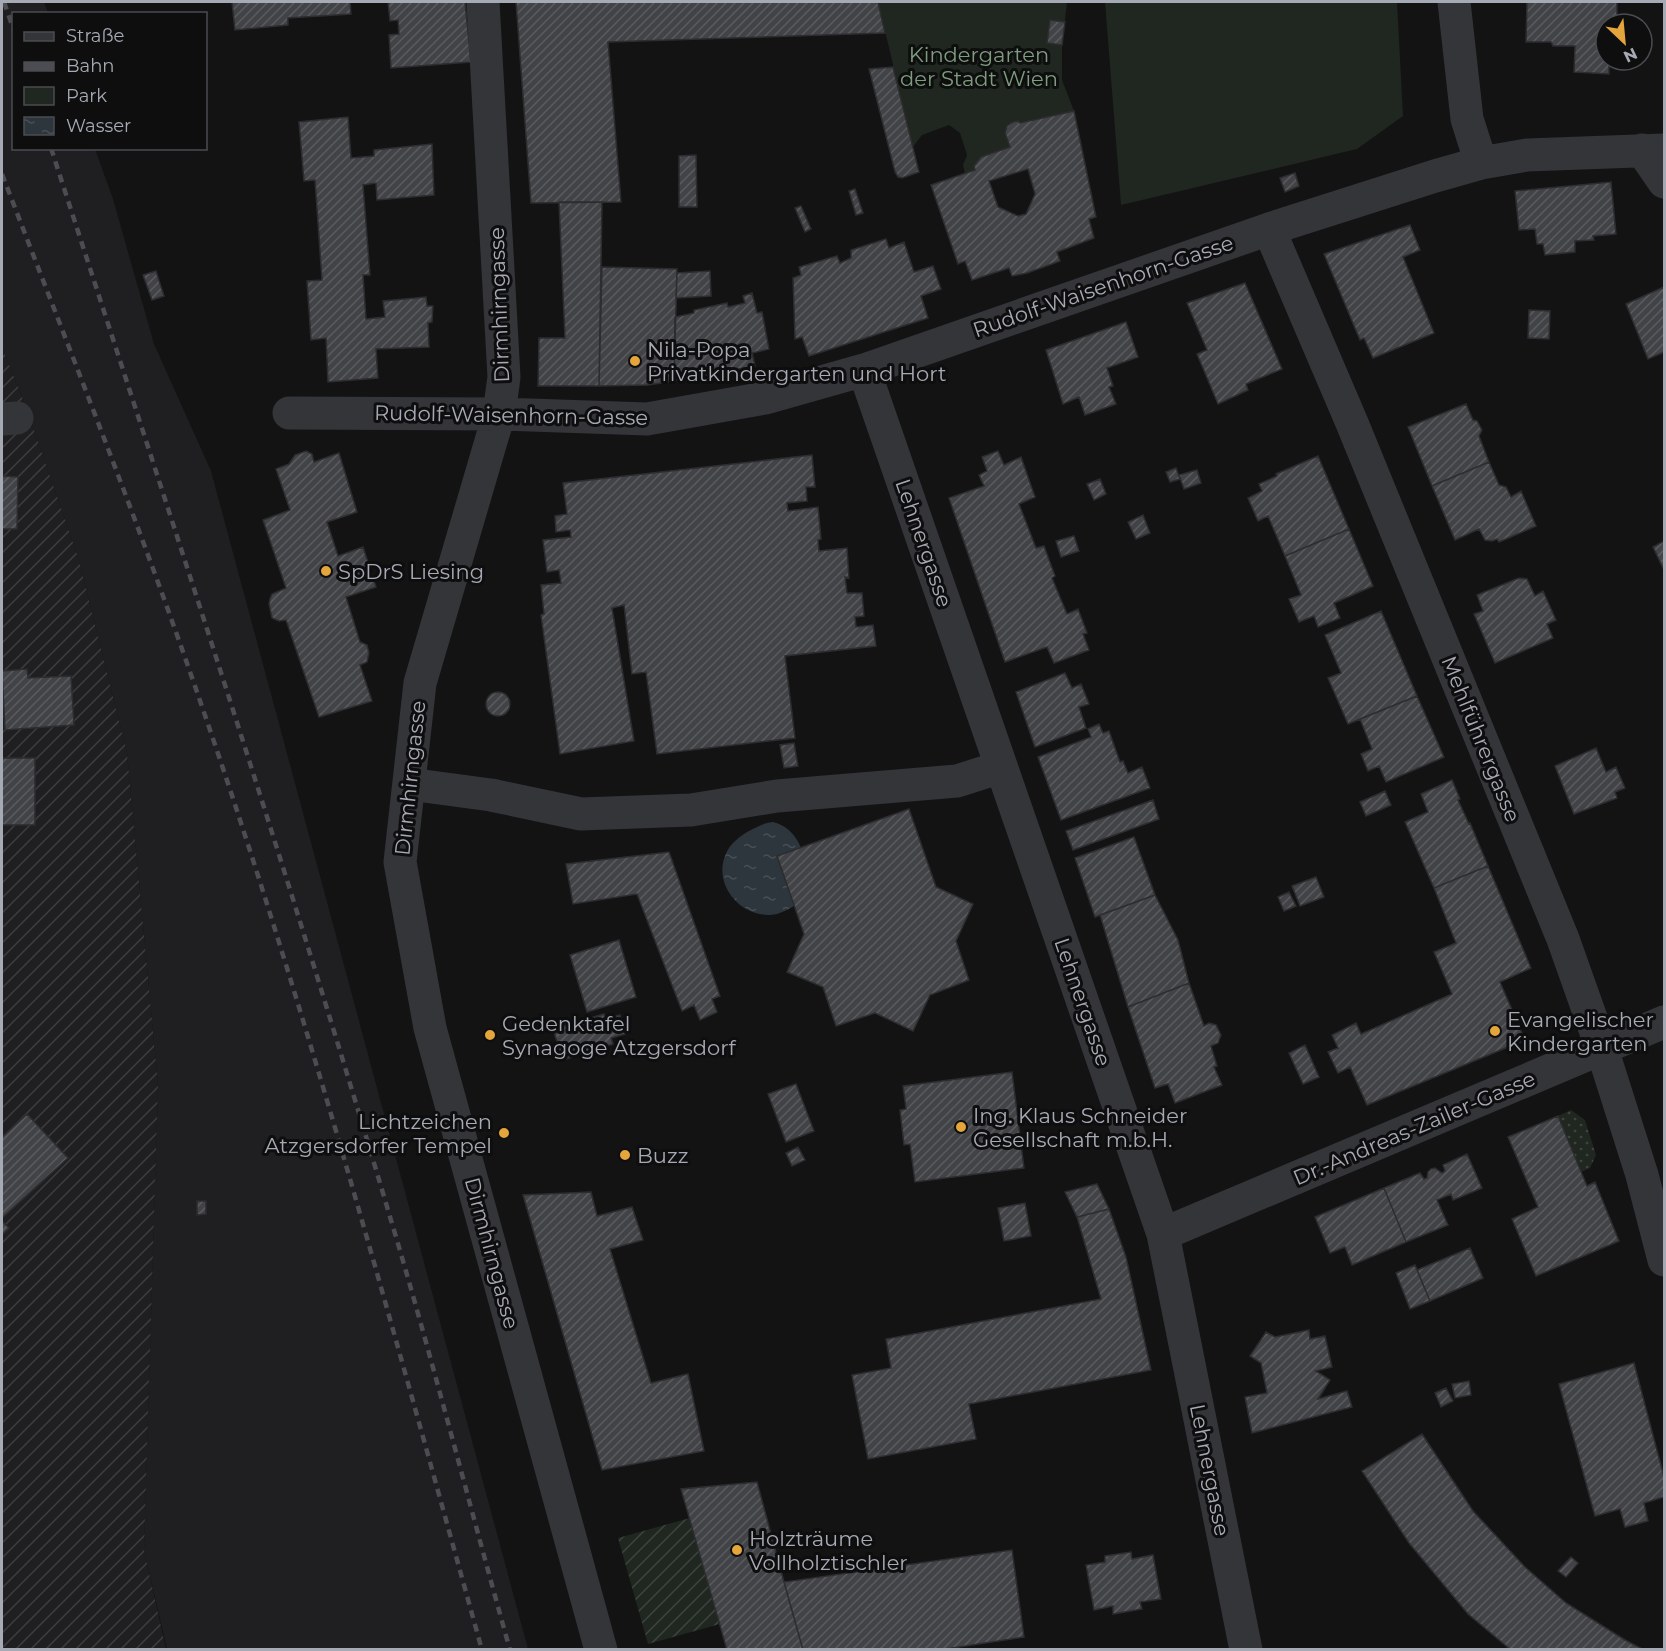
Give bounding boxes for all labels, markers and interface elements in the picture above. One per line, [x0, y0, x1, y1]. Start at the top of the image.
legend [12, 12, 207, 150]
north arrow [1594, 12, 1654, 72]
text: Straße [66, 25, 125, 47]
park label: Kindergarten der Stadt Wien [900, 42, 1058, 91]
text: N [1620, 44, 1640, 66]
text: Bahn [66, 55, 115, 77]
text: Park [66, 85, 107, 107]
text: Wasser [66, 115, 131, 137]
street label: Dirmhirngasse [484, 227, 514, 383]
street label: Rudolf-Waisenhorn-Gasse [969, 230, 1237, 342]
place label: Nila-Popa Privatkindergarten und Hort [647, 337, 946, 386]
marker: Nila-Popa Privatkindergarten und Hort [628, 354, 642, 368]
street label: Rudolf-Waisenhorn-Gasse [374, 400, 648, 430]
street label: Lehnergasse [890, 476, 958, 610]
place label: SpDrS Liesing [338, 559, 484, 584]
marker: SpDrS Liesing [319, 564, 333, 578]
street label: Mehlführergasse [1436, 652, 1526, 826]
street label: Dirmhirngasse [389, 699, 431, 857]
street label: Lehnergasse [1049, 935, 1117, 1069]
place label: Evangelischer Kindergarten [1507, 1007, 1654, 1056]
place label: Gedenktafel Synagoge Atzgersdorf [502, 1011, 737, 1060]
marker: Evangelischer Kindergarten [1488, 1024, 1502, 1038]
marker: Gedenktafel Synagoge Atzgersdorf [483, 1028, 497, 1042]
street label: Dr.-Andreas-Zailer-Gasse [1289, 1066, 1539, 1190]
place label: Ing. Klaus Schneider Gesellschaft m.b.H. [973, 1103, 1187, 1152]
place label: Lichtzeichen Atzgersdorfer Tempel [264, 1109, 492, 1158]
marker: Ing. Klaus Schneider Gesellschaft m.b.H. [954, 1120, 968, 1134]
marker: Lichtzeichen Atzgersdorfer Tempel [497, 1126, 511, 1140]
place label: Buzz [637, 1143, 688, 1168]
marker: Buzz [618, 1148, 632, 1162]
street label: Dirmhirngasse [460, 1175, 524, 1331]
street label: Lehnergasse [1185, 1402, 1235, 1538]
place label: Holzträume Vollholztischler [749, 1526, 908, 1575]
marker: Holzträume Vollholztischler [730, 1543, 744, 1557]

